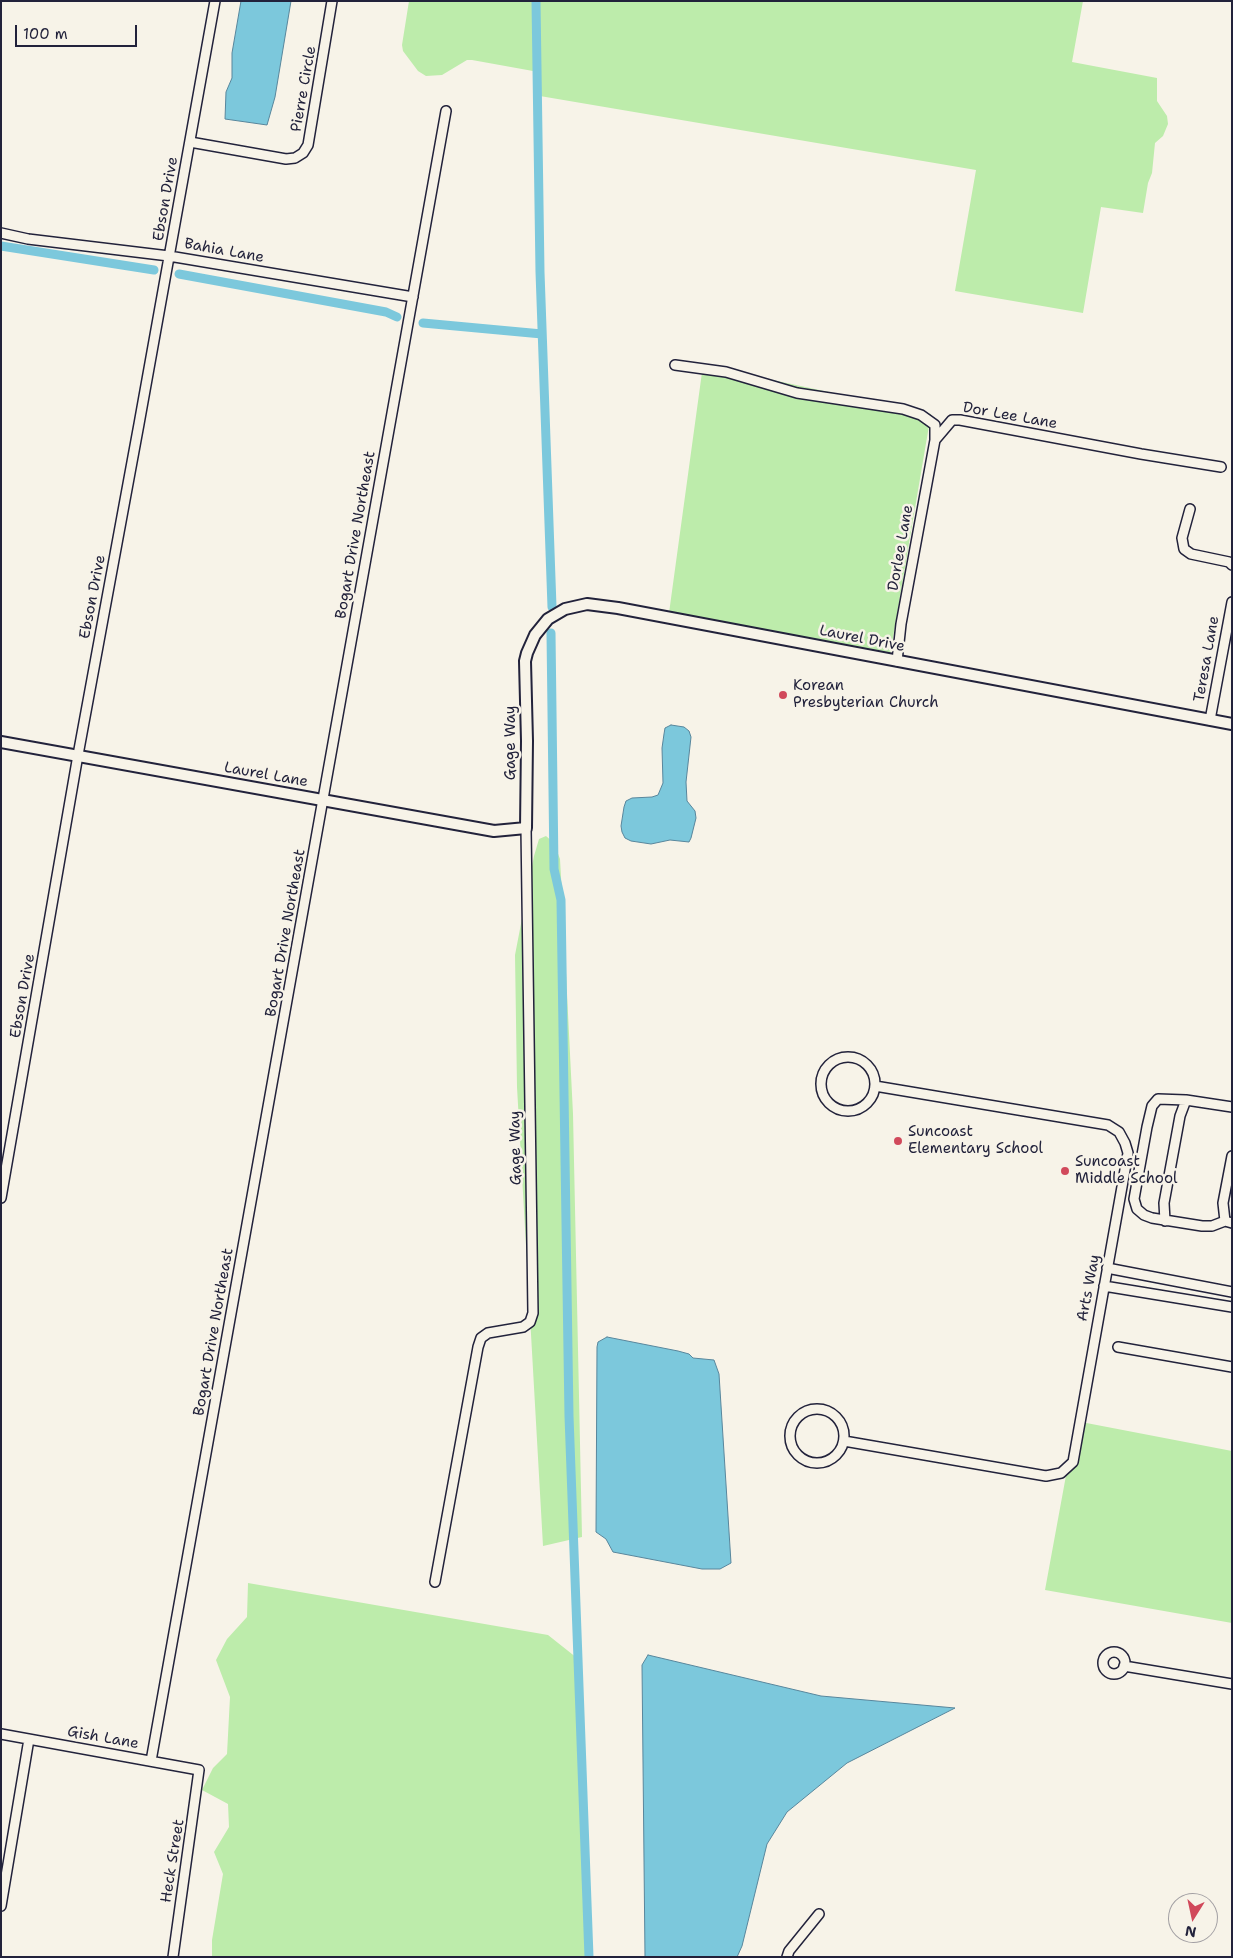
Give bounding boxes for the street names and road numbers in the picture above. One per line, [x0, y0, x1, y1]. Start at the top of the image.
street label: Pierre Circle [288, 45, 320, 133]
street label: Ebson Drive [150, 155, 182, 243]
street label: Bahia Lane [183, 235, 265, 267]
street label: Dor Lee Lane [961, 399, 1059, 433]
street label: Bogart Drive Northeast [332, 450, 380, 620]
street label: Dorlee Lane [885, 504, 917, 592]
street label: Ebson Drive [76, 553, 110, 641]
street label: Teresa Lane [1191, 615, 1223, 703]
street label: Laurel Drive [818, 622, 906, 656]
street label: Gage Way [502, 706, 520, 780]
street label: Laurel Lane [223, 759, 309, 791]
street label: Bogart Drive Northeast [262, 848, 310, 1018]
street label: Ebson Drive [7, 952, 39, 1040]
street label: Gage Way [506, 1110, 526, 1186]
street label: Bogart Drive Northeast [190, 1247, 238, 1417]
street label: Arts Way [1074, 1253, 1104, 1323]
street label: Gish Lane [66, 1723, 140, 1753]
street label: Heck Street [158, 1818, 188, 1904]

